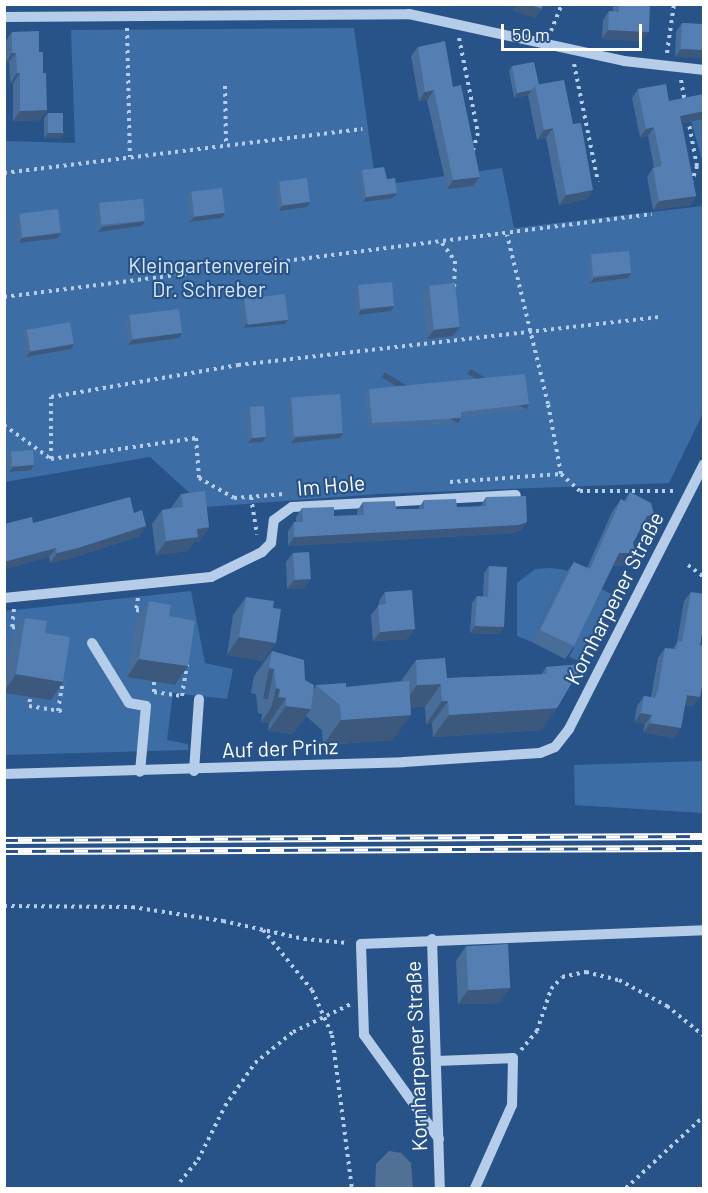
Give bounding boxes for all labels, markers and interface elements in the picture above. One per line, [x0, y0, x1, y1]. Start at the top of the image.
scale bar [504, 12, 645, 50]
text: 50 m [512, 23, 550, 45]
park label: Kleingartenverein Dr. Schreber [128, 252, 290, 302]
street label: Im Hole [296, 469, 366, 501]
street label: Kornharpener Straße [560, 507, 668, 689]
street label: Auf der Prinz [221, 733, 339, 763]
street label: Kornharpener Straße [400, 960, 432, 1152]

